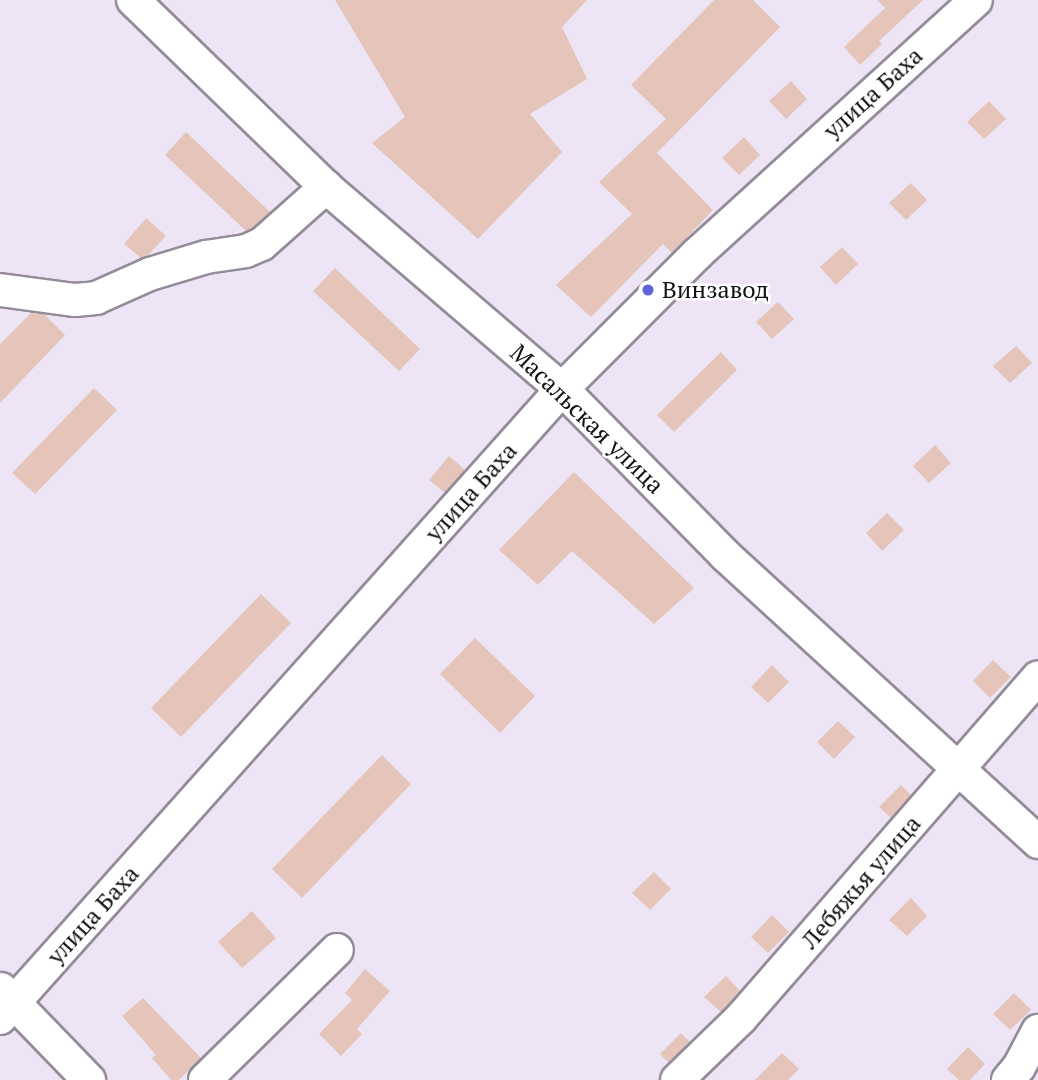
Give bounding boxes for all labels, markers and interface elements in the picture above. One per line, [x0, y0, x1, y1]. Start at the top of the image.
street label: улица Баха [818, 41, 928, 145]
place label: Винзавод [662, 276, 769, 304]
marker: Винзавод [640, 282, 656, 298]
street label: Масальская улица [504, 338, 670, 500]
street label: улица Баха [419, 437, 523, 547]
street label: Лебяжья улица [795, 810, 927, 954]
street label: улица Баха [41, 860, 145, 970]

